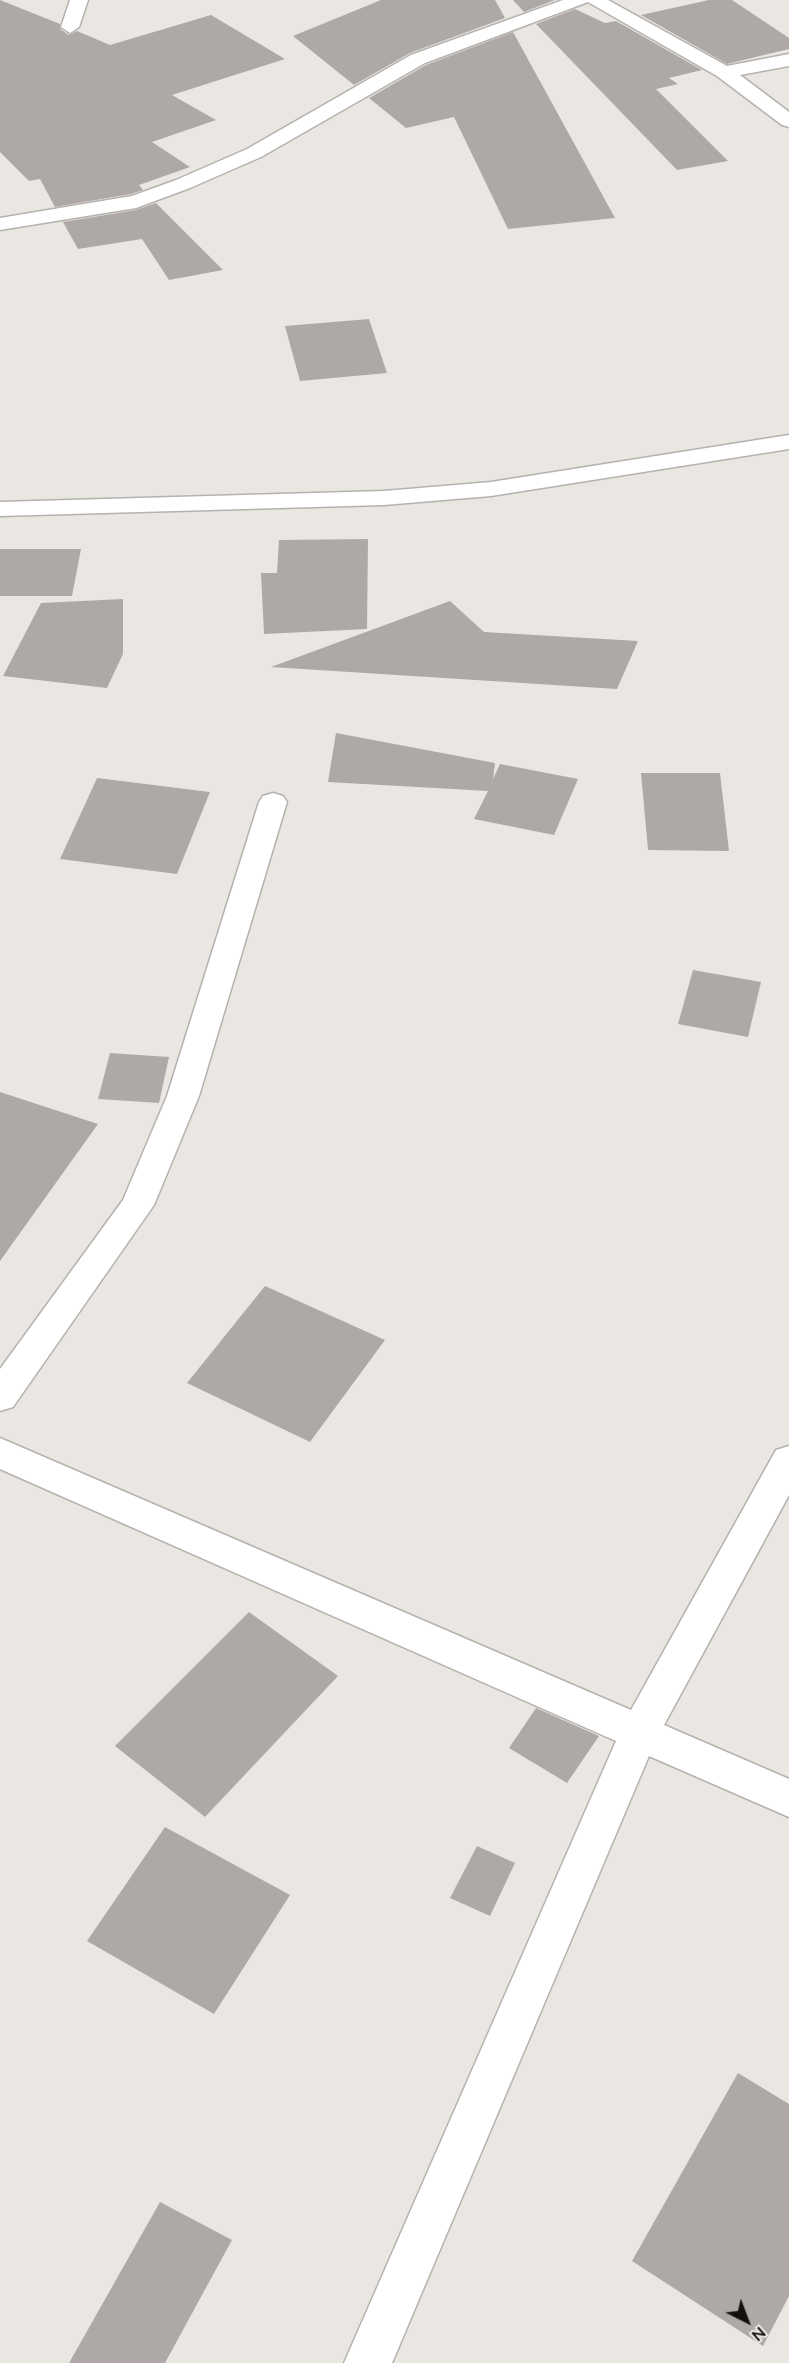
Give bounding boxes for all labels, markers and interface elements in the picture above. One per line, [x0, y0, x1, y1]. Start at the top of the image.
north arrow [717, 2291, 777, 2351]
text: N [748, 2323, 770, 2346]

